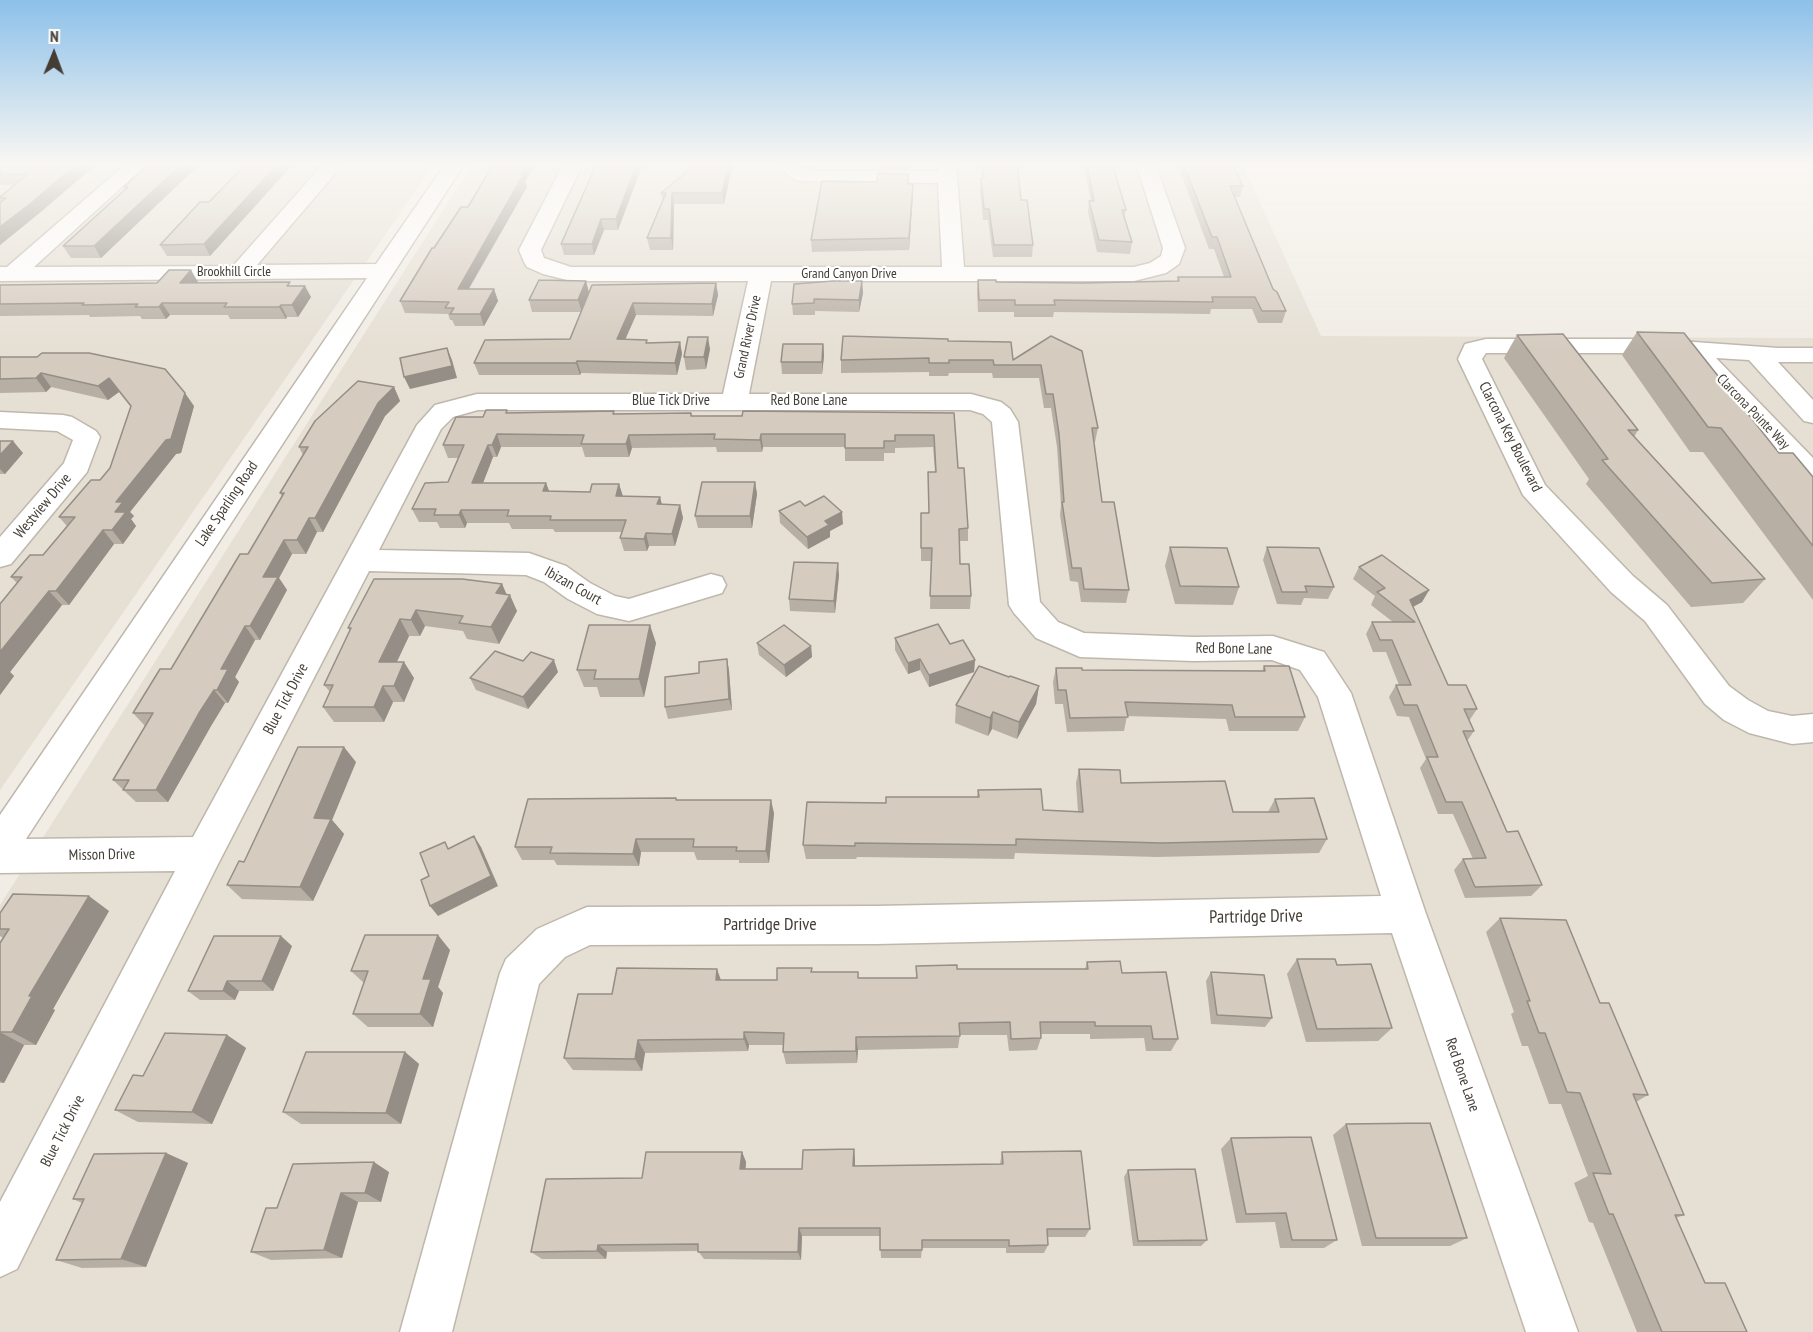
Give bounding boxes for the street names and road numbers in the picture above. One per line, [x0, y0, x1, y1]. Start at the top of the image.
street label: Brookhill Circle [197, 264, 271, 280]
street label: Grand Canyon Drive [801, 266, 897, 282]
street label: Grand River Drive [731, 294, 765, 380]
street label: Clarcona Pointe Way [1713, 371, 1793, 453]
street label: Clarcona Key Boulevard [1474, 379, 1546, 495]
street label: Blue Tick Drive [632, 392, 710, 410]
street label: Red Bone Lane [771, 392, 847, 410]
street label: Lake Sparling Road [192, 458, 262, 550]
street label: Westview Drive [11, 470, 75, 542]
street label: Ibizan Court [541, 563, 605, 609]
street label: Red Bone Lane [1195, 639, 1273, 659]
street label: Blue Tick Drive [260, 660, 312, 738]
street label: Misson Drive [69, 845, 135, 865]
street label: Partridge Drive [1209, 905, 1303, 929]
street label: Partridge Drive [723, 914, 817, 936]
street label: Red Bone Lane [1441, 1036, 1483, 1114]
street label: Blue Tick Drive [37, 1092, 89, 1170]

